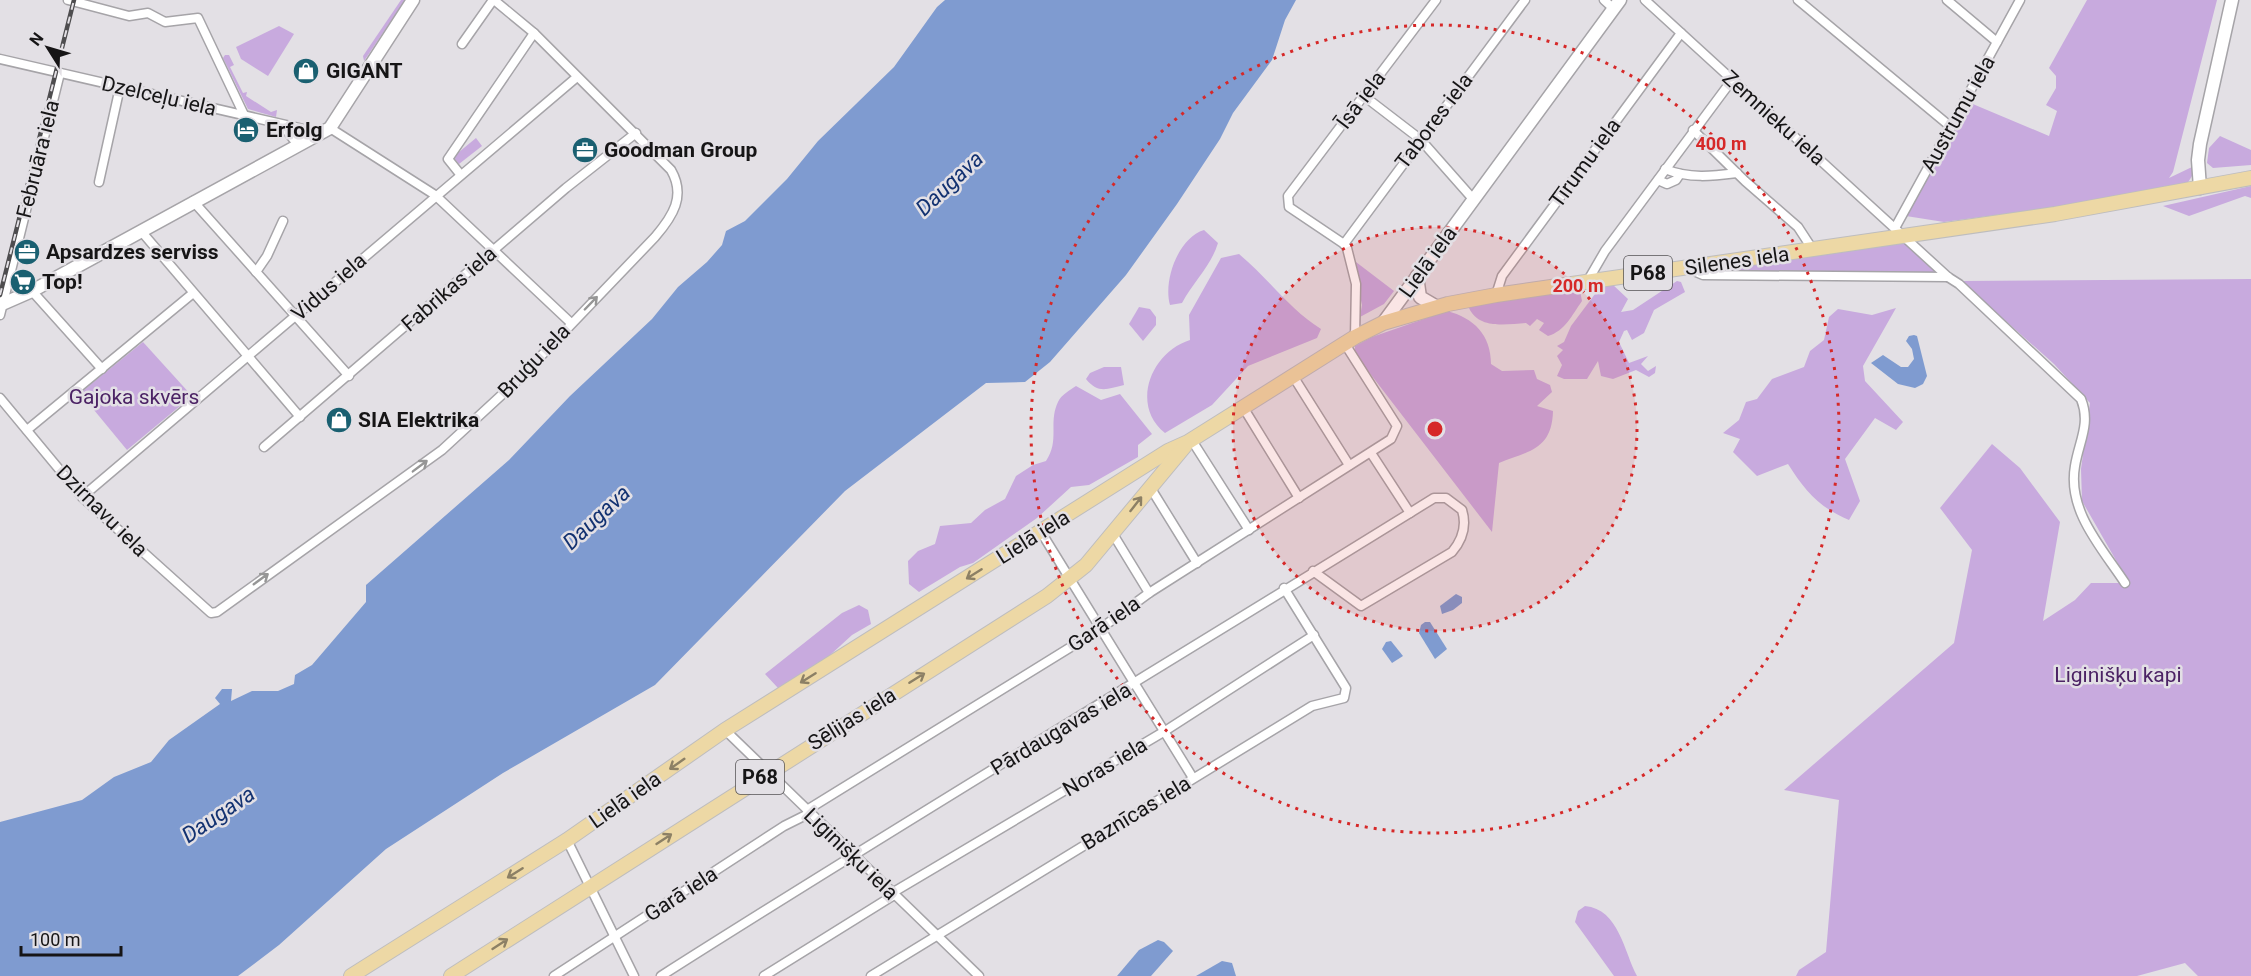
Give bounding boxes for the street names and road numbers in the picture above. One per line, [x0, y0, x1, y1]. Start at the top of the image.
street label: Austrumu iela [1916, 52, 2000, 176]
street label: Īsā iela [1331, 66, 1390, 134]
street label: Zemnieku iela [1718, 66, 1830, 170]
street label: Tabores iela [1390, 68, 1478, 174]
street label: Dzelceļu iela [99, 71, 219, 121]
street label: Februāra iela [12, 98, 64, 220]
street label: Tīrumu iela [1545, 114, 1625, 212]
street label: Lielā iela [1394, 222, 1462, 302]
street label: Fabrikas iela [397, 241, 501, 337]
street label: Silenes iela [1683, 242, 1791, 280]
street label: Vidus iela [287, 248, 371, 326]
road number: P68 [1624, 256, 1672, 290]
street label: Bruģu iela [493, 319, 575, 403]
street label: Dzirnavu iela [51, 460, 153, 562]
street label: Lielā iela [992, 505, 1074, 569]
street label: Garā iela [1063, 591, 1145, 657]
street label: Pārdaugavas iela [986, 678, 1136, 780]
street label: Sēlijas iela [804, 683, 900, 755]
street label: Noras iela [1059, 733, 1151, 801]
road number: P68 [736, 760, 784, 794]
street label: Lielā iela [585, 767, 665, 833]
street label: Baznīcas iela [1077, 771, 1195, 855]
street label: Liginišķu iela [799, 803, 903, 905]
street label: Garā iela [640, 862, 722, 926]

